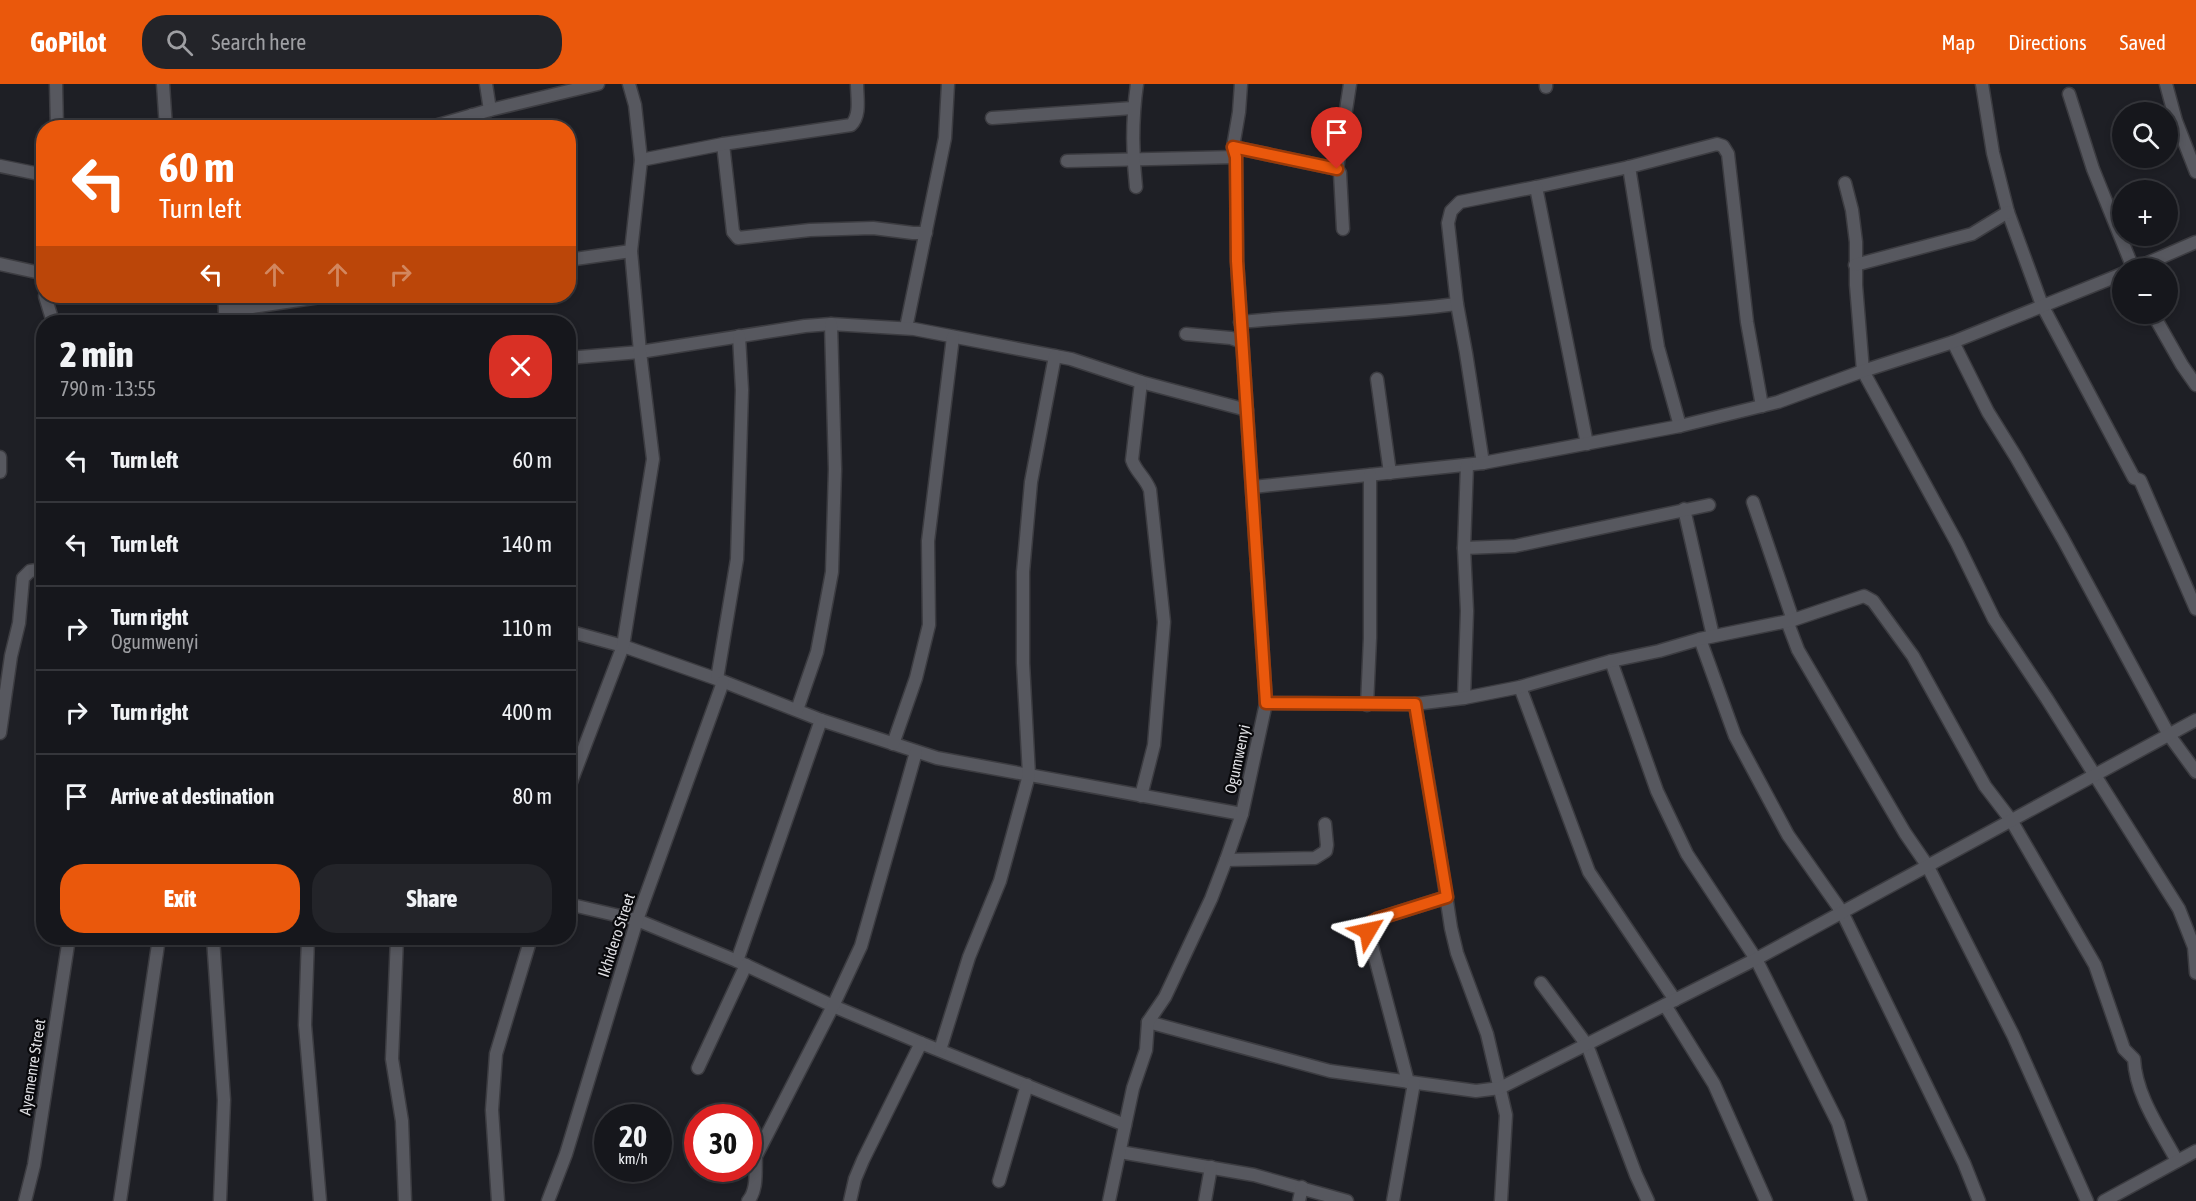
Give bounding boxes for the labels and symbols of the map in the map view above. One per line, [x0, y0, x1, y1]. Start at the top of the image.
pin [1311, 107, 1362, 169]
street label: Ogumwenyi [1221, 723, 1254, 795]
street label: Ikhidero Street [594, 891, 638, 979]
position arrow [1336, 899, 1400, 963]
street label: Ayemenre Street [15, 1017, 50, 1117]
speed limit sign: 30 [684, 1104, 762, 1182]

